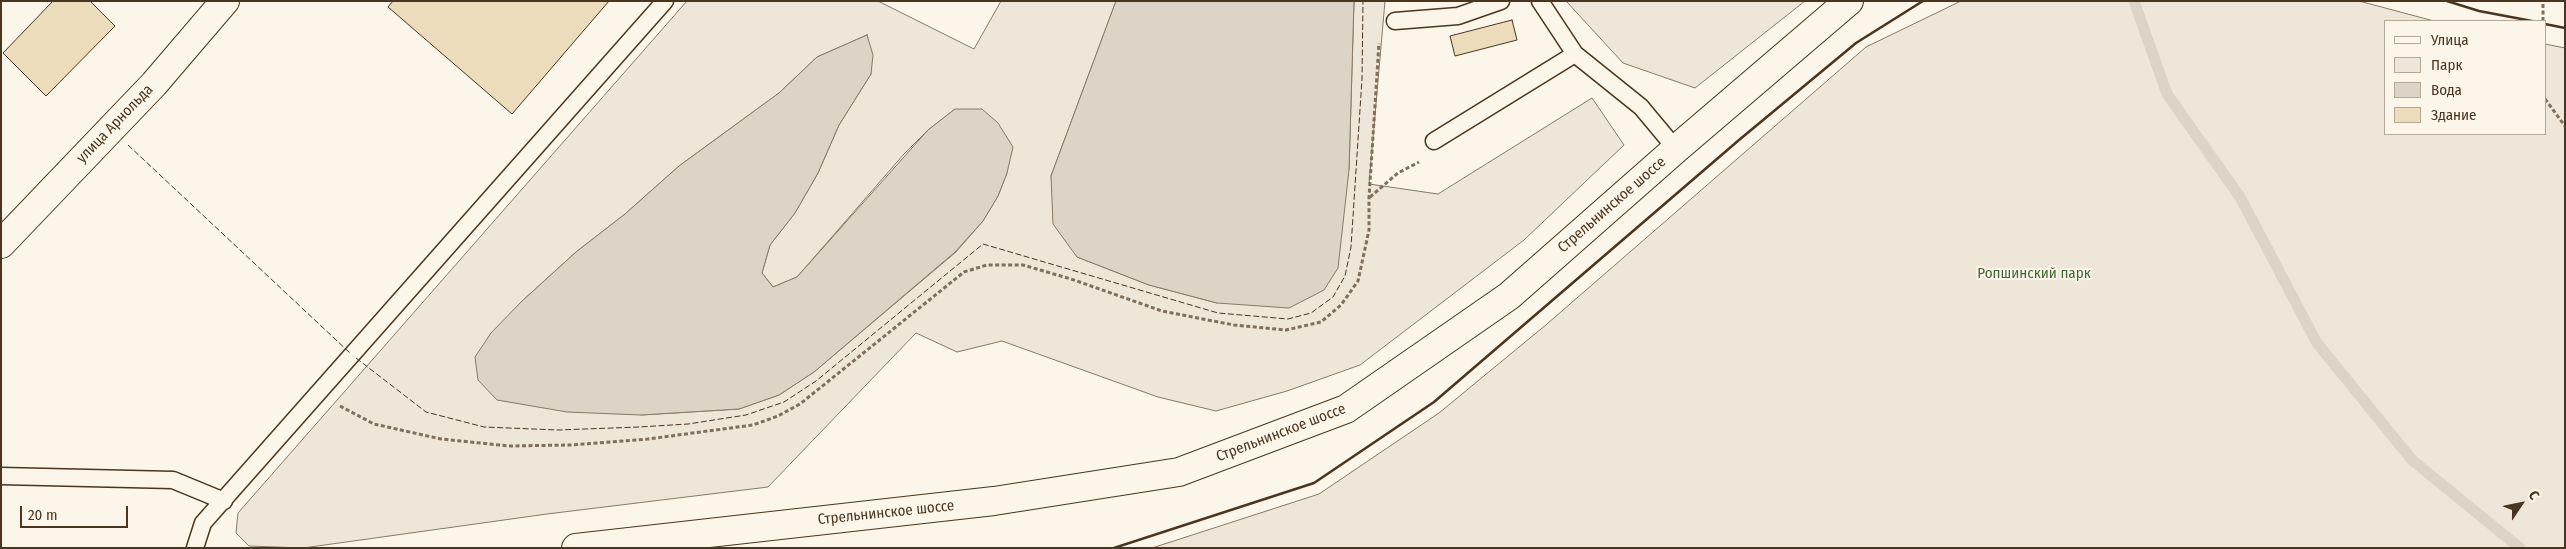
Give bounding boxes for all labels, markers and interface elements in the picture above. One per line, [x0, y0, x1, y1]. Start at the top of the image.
legend [2384, 20, 2546, 135]
text: Улица [2431, 31, 2469, 49]
text: Парк [2431, 56, 2462, 74]
street label: улица Арнольда [73, 81, 157, 167]
text: Вода [2431, 81, 2462, 99]
text: Здание [2431, 106, 2477, 124]
street label: Стрельнинское шоссе [1554, 153, 1670, 257]
park label: Ропшинский парк [1977, 265, 2091, 283]
street label: Стрельнинское шоссе [1214, 400, 1348, 466]
north arrow [2496, 479, 2546, 529]
text: С [2525, 488, 2543, 503]
scale bar [22, 496, 130, 528]
street label: Стрельнинское шоссе [817, 497, 955, 529]
text: 20 m [28, 506, 58, 524]

